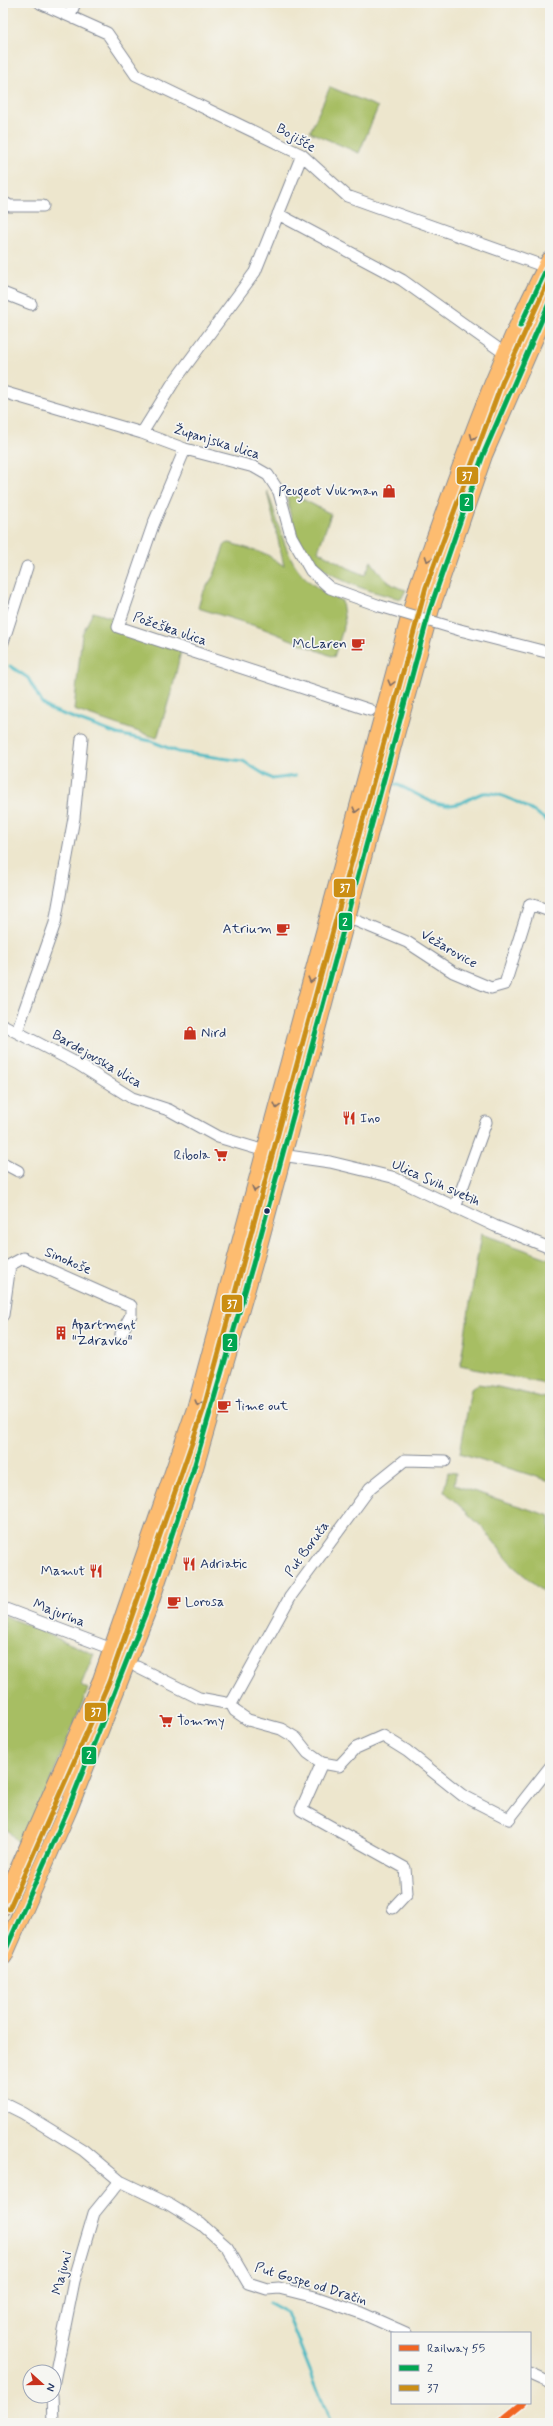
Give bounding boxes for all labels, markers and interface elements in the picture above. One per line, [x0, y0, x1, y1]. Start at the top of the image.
street label: Bojišće [273, 120, 319, 156]
street label: Županjska ulica [172, 420, 262, 464]
one-way arrow [469, 433, 477, 440]
line badge: 37 [456, 466, 479, 485]
text: 37 [462, 470, 473, 484]
place label: Peugeot Vukman [278, 482, 378, 502]
shop icon: Peugeot Vukman [381, 483, 397, 499]
line badge: 2 [459, 493, 474, 512]
text: 2 [464, 496, 470, 510]
one-way arrow [425, 555, 433, 562]
street label: Požeška ulica [131, 608, 209, 650]
place label: McLaren [292, 635, 347, 653]
cafe icon: McLaren [350, 636, 366, 652]
one-way arrow [387, 679, 396, 686]
one-way arrow [352, 806, 361, 813]
line badge: 37 [333, 878, 356, 898]
text: 37 [340, 882, 351, 896]
line badge: 2 [338, 912, 353, 931]
text: 2 [342, 916, 348, 930]
place label: Atrium [223, 920, 272, 938]
cafe icon: Atrium [275, 921, 291, 937]
street label: Vežarovice [417, 926, 481, 972]
one-way arrow [307, 977, 316, 984]
place label: Nird [201, 1024, 226, 1042]
shop icon: Nird [182, 1025, 198, 1041]
street label: Bardejovska ulica [49, 1026, 145, 1092]
one-way arrow [274, 1103, 282, 1109]
place label: Ino [360, 1109, 380, 1127]
restaurant icon: Ino [341, 1110, 357, 1126]
place label: Ribola [174, 1146, 211, 1164]
supermarket icon: Ribola [213, 1147, 229, 1163]
street label: Ulica Svih svetih [389, 1155, 483, 1211]
one-way arrow [252, 1186, 260, 1192]
unlabelled marker [262, 1206, 272, 1216]
street label: Sinokoše [42, 1243, 94, 1279]
line badge: 37 [221, 1294, 243, 1313]
text: 37 [227, 1298, 238, 1312]
place label: Apartment "Zdravko" [72, 1316, 136, 1350]
building icon: Apartment "Zdravko" [53, 1325, 69, 1341]
line badge: 2 [222, 1333, 238, 1352]
text: 2 [227, 1337, 233, 1351]
place label: Time out [235, 1397, 289, 1415]
cafe icon: Time out [216, 1398, 232, 1414]
one-way arrow [194, 1400, 202, 1407]
street label: Put Boruča [281, 1517, 333, 1581]
place label: Adriatic [200, 1555, 248, 1573]
restaurant icon: Adriatic [181, 1556, 197, 1572]
place label: Mamut [41, 1562, 85, 1580]
restaurant icon: Mamut [88, 1563, 104, 1579]
place label: Lorosa [185, 1593, 224, 1611]
cafe icon: Lorosa [166, 1594, 182, 1610]
street label: Majurina [30, 1595, 88, 1631]
line badge: 37 [84, 1702, 107, 1722]
text: 37 [91, 1706, 102, 1720]
place label: Tommy [177, 1712, 225, 1730]
supermarket icon: Tommy [158, 1713, 174, 1729]
line badge: 2 [81, 1746, 97, 1765]
text: 2 [86, 1749, 92, 1763]
street label: Majuni [48, 2249, 76, 2297]
street label: Put Gospe od Dračin [253, 2258, 369, 2310]
legend [391, 2332, 531, 2404]
text: Railway 55 [427, 2341, 485, 2357]
text: 2 [427, 2361, 433, 2377]
north arrow [22, 2364, 62, 2404]
text: N [43, 2381, 58, 2393]
text: 37 [427, 2381, 438, 2397]

